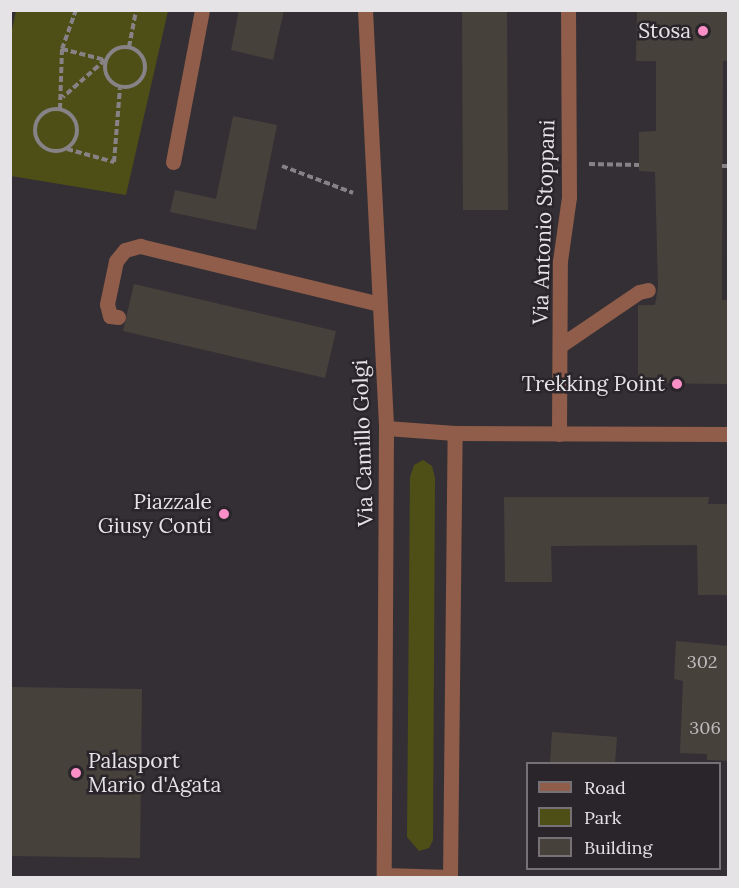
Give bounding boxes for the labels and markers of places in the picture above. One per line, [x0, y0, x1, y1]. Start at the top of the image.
place label: Stosa [638, 18, 691, 44]
marker: Stosa [696, 24, 710, 38]
place label: Trekking Point [522, 371, 665, 397]
marker: Trekking Point [670, 377, 684, 391]
place label: Piazzale Giusy Conti [98, 489, 212, 539]
marker: Piazzale Giusy Conti [217, 507, 231, 521]
place label: Palasport Mario d'Agata [88, 748, 221, 798]
marker: Palasport Mario d'Agata [69, 766, 83, 780]

